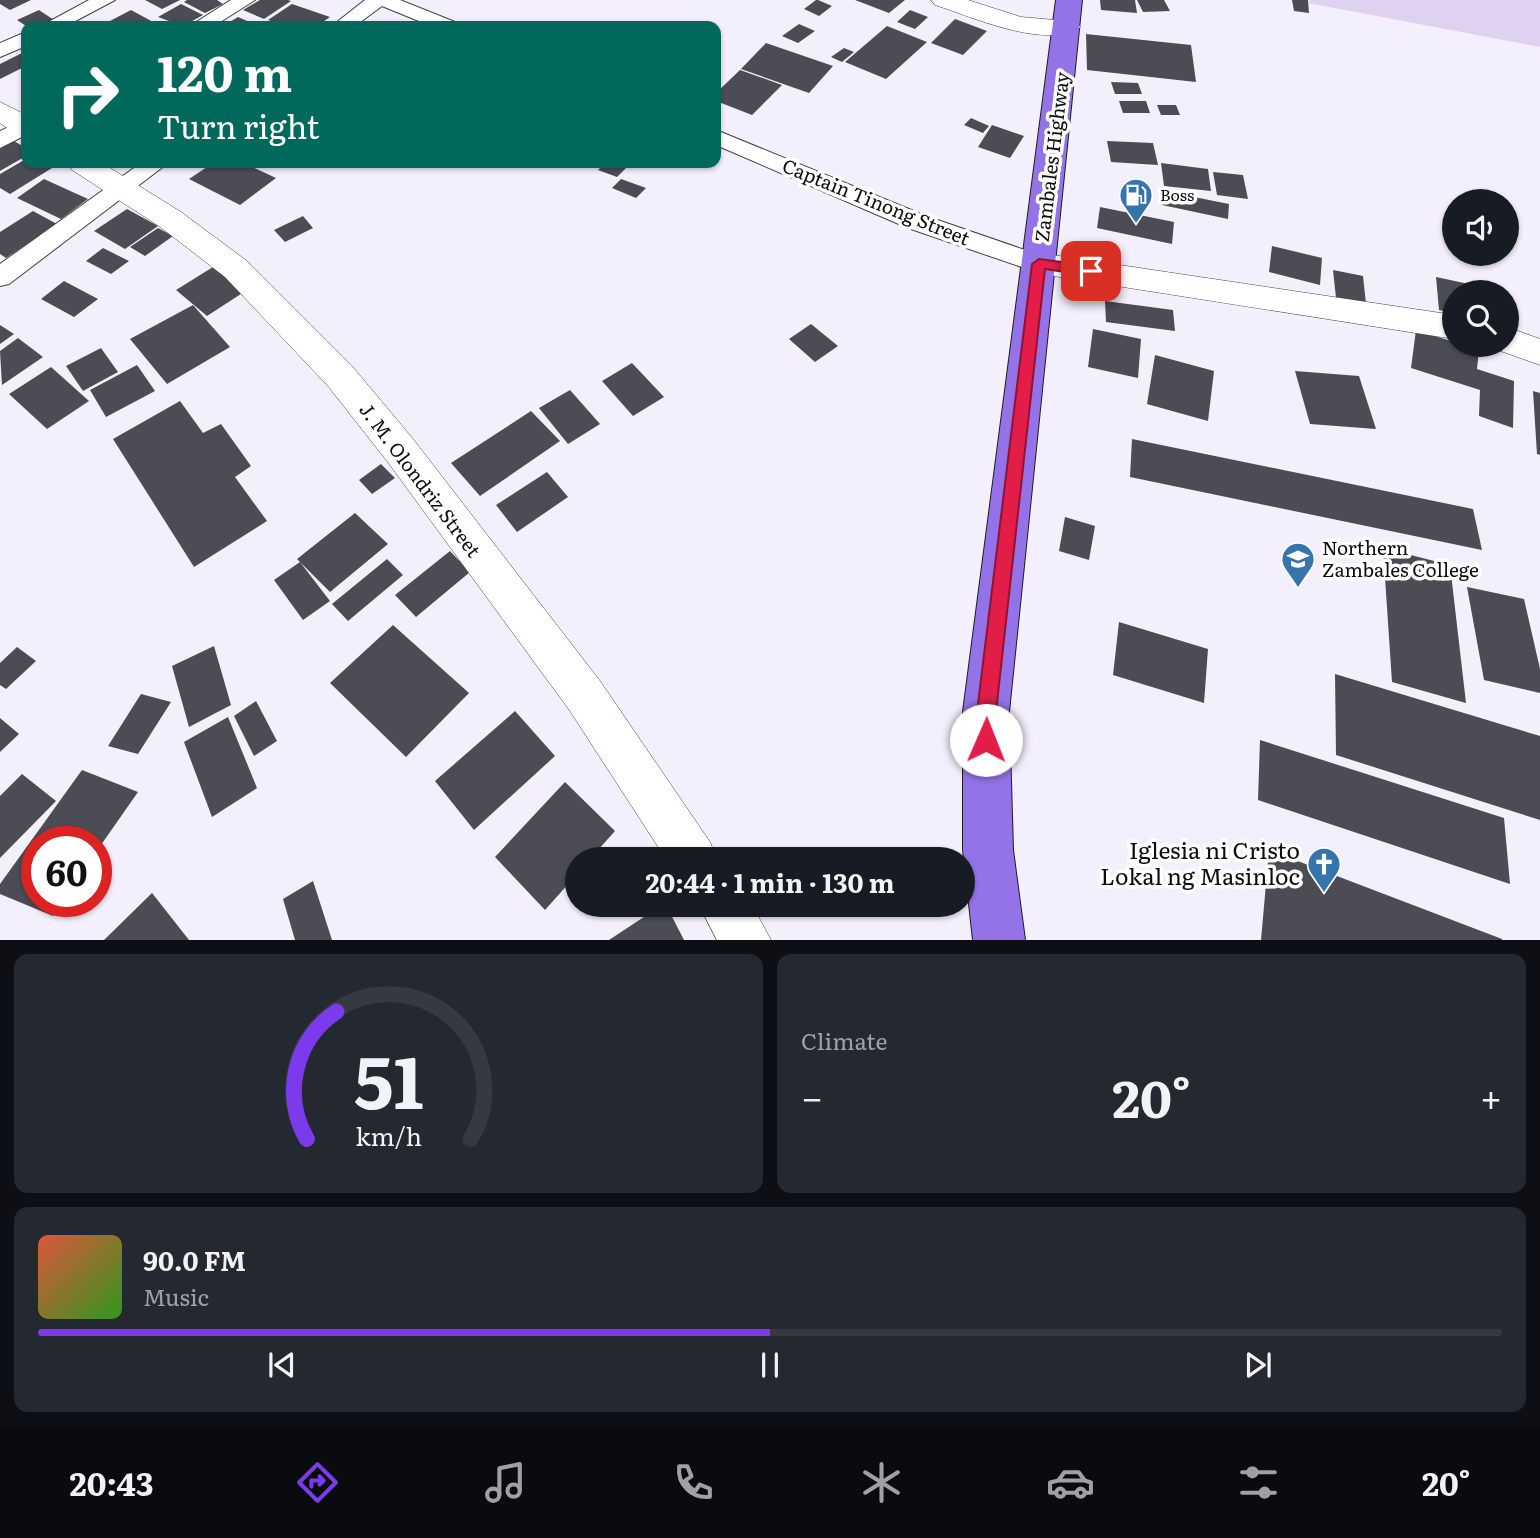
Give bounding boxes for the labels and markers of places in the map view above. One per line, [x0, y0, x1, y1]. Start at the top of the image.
fuel station icon: Boss [1117, 176, 1155, 225]
place label: Boss [1160, 182, 1194, 206]
pin [1061, 241, 1121, 301]
place label: Northern Zambales College [1322, 533, 1479, 583]
school or university icon: Northern Zambales College [1279, 540, 1317, 589]
place label: Iglesia ni Cristo Lokal ng Masinloc [1100, 832, 1300, 892]
church icon: Iglesia ni Cristo Lokal ng Masinloc [1305, 845, 1343, 894]

